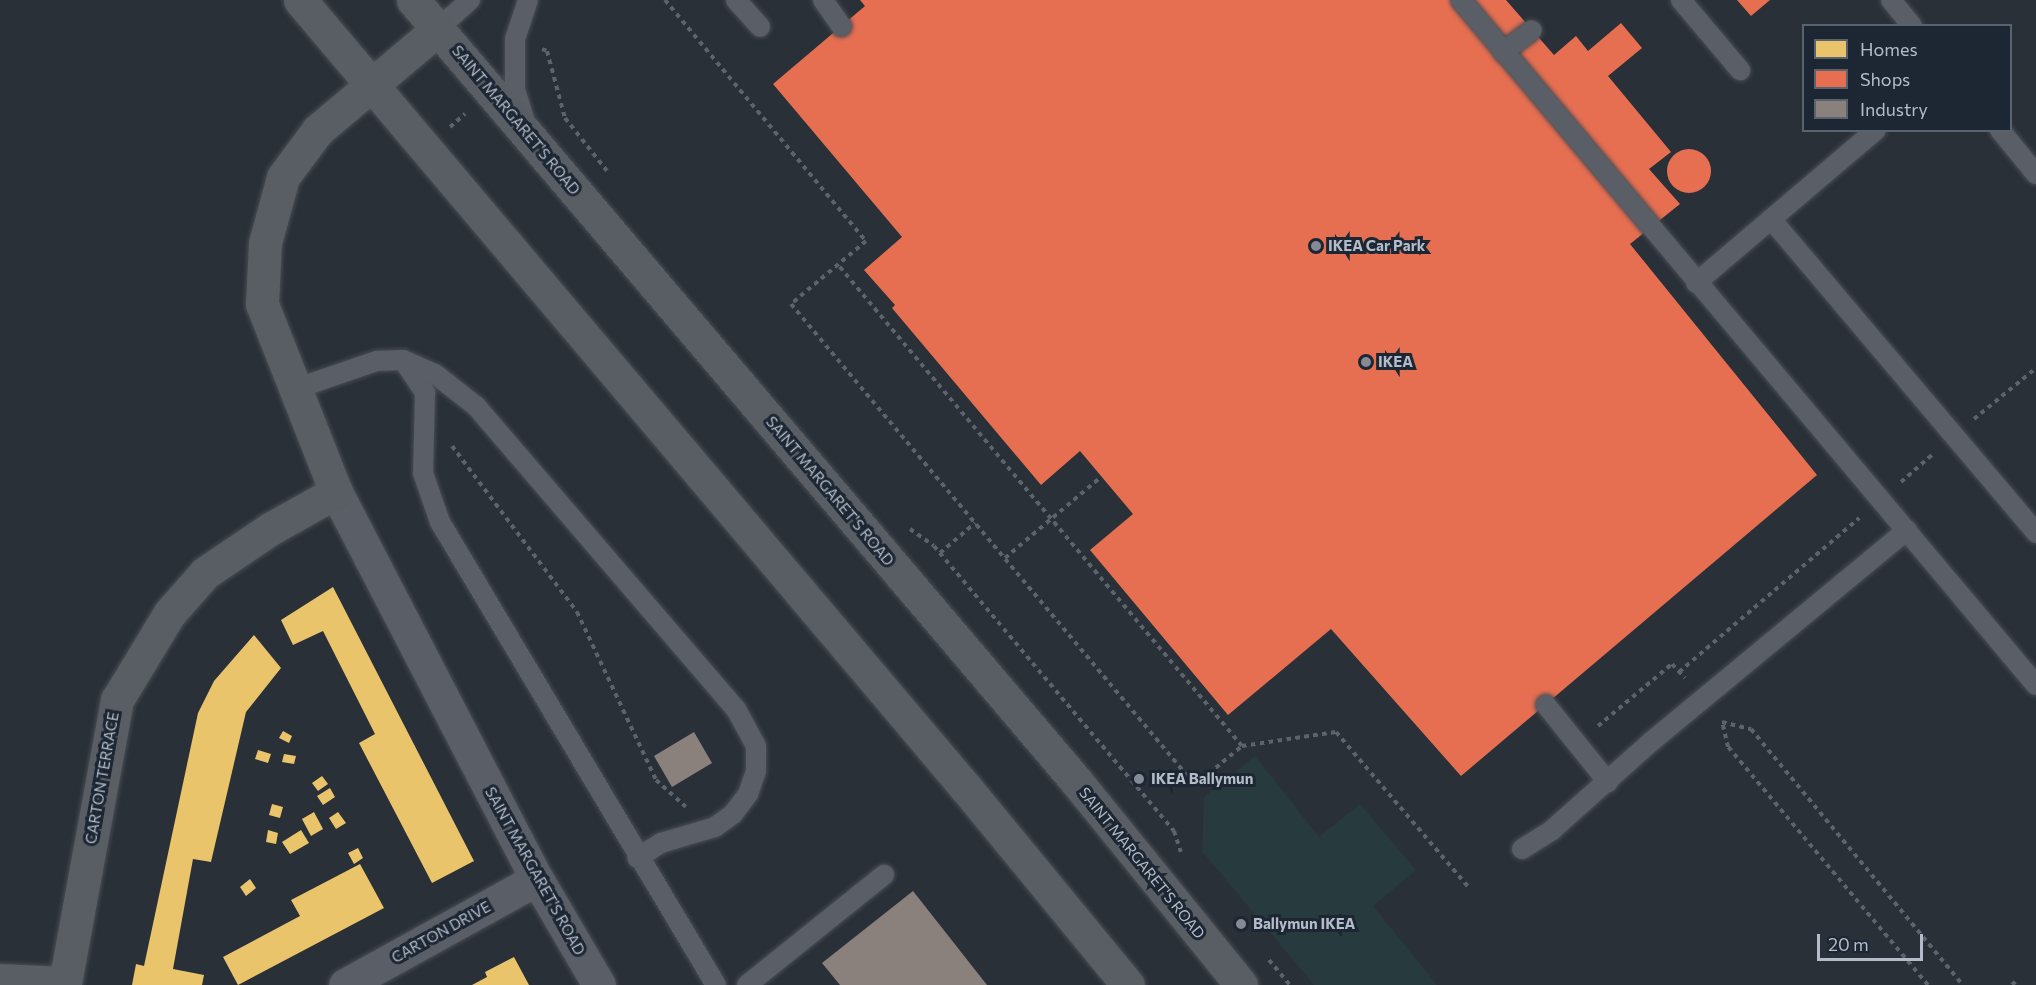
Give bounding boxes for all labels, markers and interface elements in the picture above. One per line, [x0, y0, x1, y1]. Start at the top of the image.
legend [1802, 24, 2012, 132]
text: Homes [1860, 38, 1918, 60]
street label: SAINT MARGARET'S ROAD [448, 42, 584, 198]
text: Shops [1860, 68, 1910, 90]
text: Industry [1860, 98, 1928, 120]
place label: IKEA Car Park [1328, 237, 1425, 255]
marker: IKEA Car Park [1309, 239, 1323, 253]
place label: IKEA [1378, 353, 1413, 371]
marker: IKEA [1359, 355, 1373, 369]
street label: SAINT MARGARET'S ROAD [762, 413, 898, 569]
street label: CARTON TERRACE [82, 711, 122, 845]
place label: IKEA Ballymun [1151, 770, 1253, 788]
marker: IKEA Ballymun [1132, 772, 1146, 786]
street label: SAINT MARGARET'S ROAD [481, 784, 589, 958]
street label: SAINT MARGARET'S ROAD [1075, 784, 1209, 942]
street label: CARTON DRIVE [388, 897, 494, 967]
place label: Ballymun IKEA [1253, 915, 1355, 933]
marker: Ballymun IKEA [1234, 917, 1248, 931]
scale bar [1820, 922, 1926, 960]
text: 20 m [1828, 933, 1869, 955]

